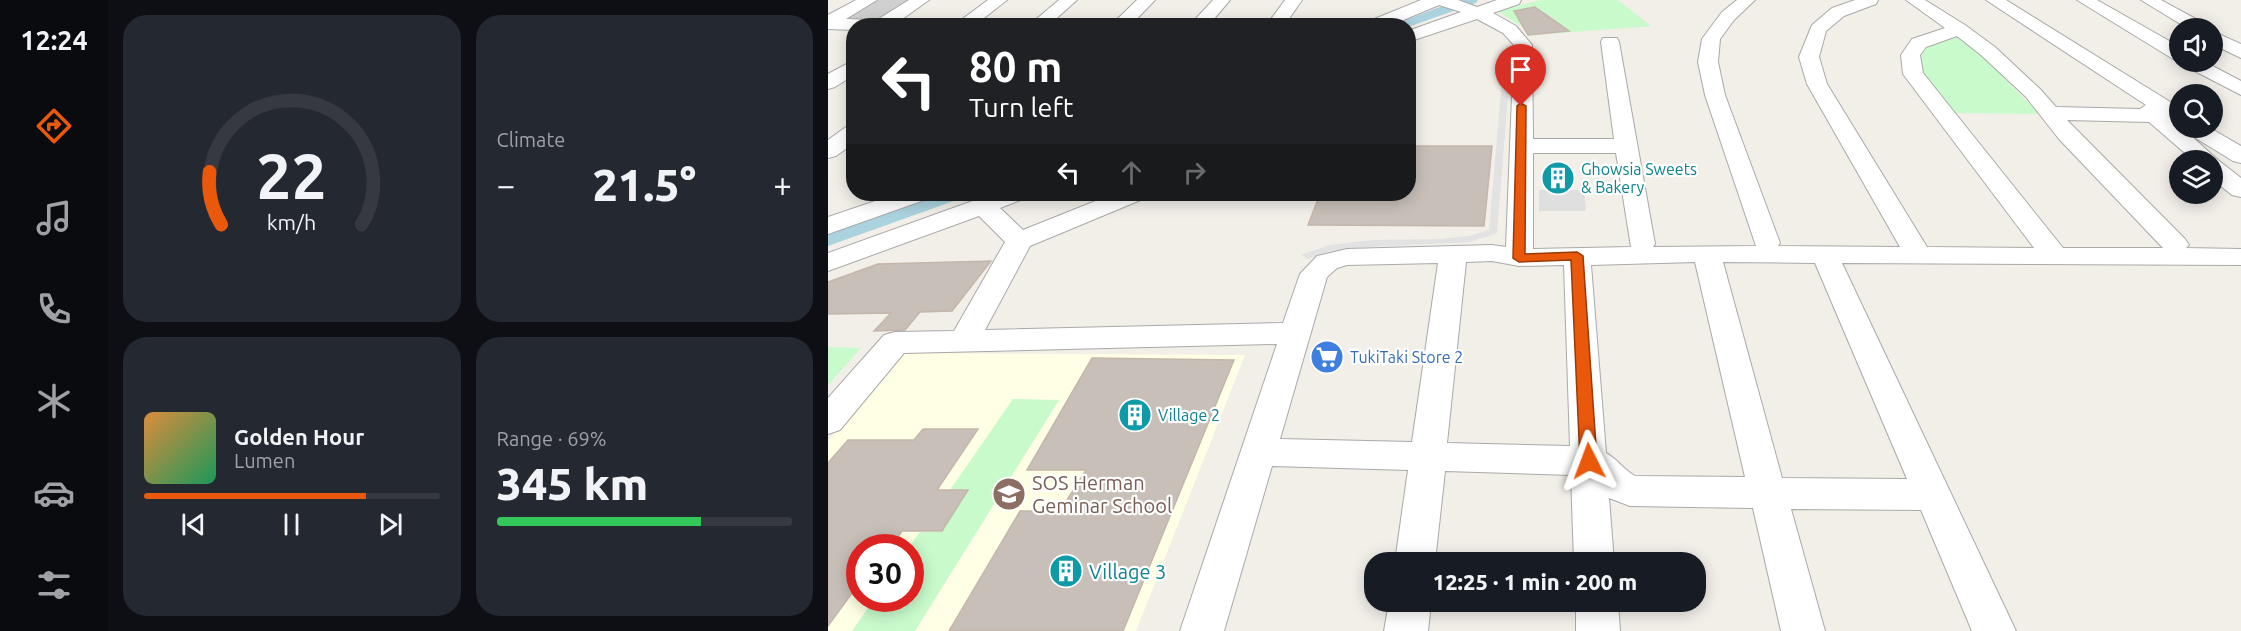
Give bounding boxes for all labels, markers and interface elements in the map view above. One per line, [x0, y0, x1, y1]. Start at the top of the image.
map controls [2169, 18, 2223, 204]
button: sound [2169, 18, 2223, 72]
text: 12:24 [20, 25, 88, 55]
icon: left [870, 42, 948, 120]
text: 80 m [969, 43, 1063, 90]
pin [1495, 44, 1546, 106]
icon: arrive [1504, 53, 1537, 86]
button: search [2169, 84, 2223, 138]
text: Turn left [969, 92, 1073, 122]
icon: directions [33, 105, 75, 147]
text: Climate [497, 128, 565, 151]
text: 22 [257, 141, 327, 211]
button: layers [2169, 150, 2223, 204]
icon: left [1052, 156, 1085, 189]
icon: ahead [1115, 156, 1148, 189]
icon: right [1178, 156, 1211, 189]
text: 21.5° [592, 159, 696, 210]
building icon: Ghowsia Sweets & Bakery [1540, 160, 1576, 196]
place label: Ghowsia Sweets & Bakery [1581, 160, 1697, 196]
text: − [497, 166, 515, 203]
text: + [773, 166, 792, 203]
icon: music [33, 197, 75, 239]
text: km/h [267, 211, 316, 235]
icon: phone [33, 288, 75, 330]
supermarket icon: TukiTaki Store 2 [1309, 339, 1345, 375]
place label: TukiTaki Store 2 [1350, 348, 1463, 366]
icon: climate [33, 380, 75, 422]
building icon: Village 2 [1117, 397, 1153, 433]
place label: Village 2 [1158, 406, 1220, 424]
text: Golden Hour [234, 424, 364, 449]
text: Range · 69% [497, 427, 607, 450]
position arrow [1557, 429, 1621, 493]
text: Lumen [234, 449, 295, 472]
text: 345 km [497, 458, 648, 509]
place label: SOS Herman Geminar School [1032, 471, 1172, 517]
icon: car [33, 472, 75, 514]
school or university icon: SOS Herman Geminar School [991, 476, 1027, 512]
icon: previous [177, 508, 210, 541]
icon: pause [275, 508, 308, 541]
icon: next [374, 508, 407, 541]
speed limit sign: 30 [846, 534, 924, 612]
building icon: Village 3 [1048, 553, 1084, 589]
place label: Village 3 [1089, 560, 1166, 583]
icon: filters [33, 564, 75, 606]
text: 12:25 · 1 min · 200 m [1433, 569, 1637, 594]

